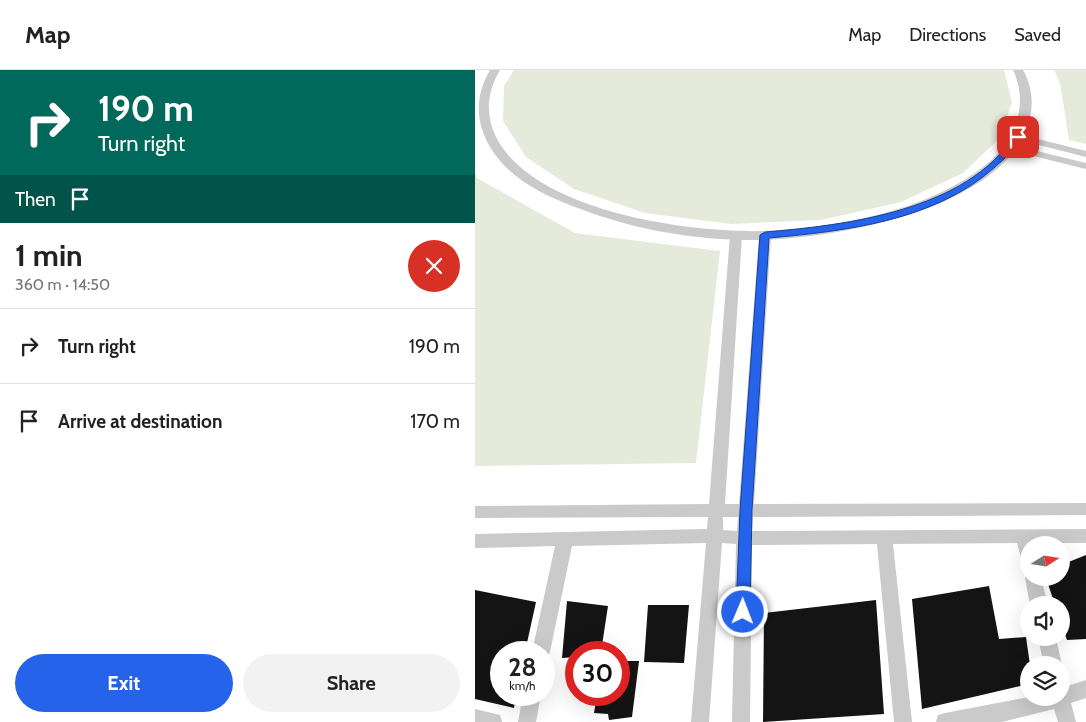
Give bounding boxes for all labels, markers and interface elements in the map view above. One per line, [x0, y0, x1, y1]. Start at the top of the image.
text: Map [25, 20, 71, 49]
text: Map [848, 24, 881, 46]
text: Directions [909, 24, 986, 46]
text: Saved [1014, 24, 1061, 46]
text: 190 m [98, 87, 194, 130]
icon: right [15, 90, 80, 155]
pin [997, 116, 1039, 158]
icon: arrive [1004, 123, 1032, 151]
text: Turn right [98, 130, 185, 157]
icon: arrive [66, 185, 94, 213]
text: Then [15, 188, 56, 211]
text: 1 min [15, 237, 83, 274]
button: close [408, 240, 460, 292]
text: 360 m · 14:50 [15, 275, 110, 294]
icon: right [15, 332, 43, 360]
text: Turn right [58, 335, 136, 358]
text: 190 m [409, 335, 460, 358]
icon: arrive [15, 407, 43, 435]
text: Arrive at destination [58, 410, 222, 433]
text: 170 m [410, 410, 460, 433]
north arrow [1020, 536, 1070, 586]
map controls [1020, 536, 1070, 706]
position arrow [716, 585, 768, 637]
button: sound [1020, 596, 1070, 646]
speed limit sign: 30 [565, 641, 630, 706]
text: 28 [508, 652, 537, 682]
button: Exit [15, 654, 233, 712]
button: Share [243, 654, 460, 712]
button: layers [1020, 656, 1070, 706]
text: km/h [509, 678, 536, 693]

